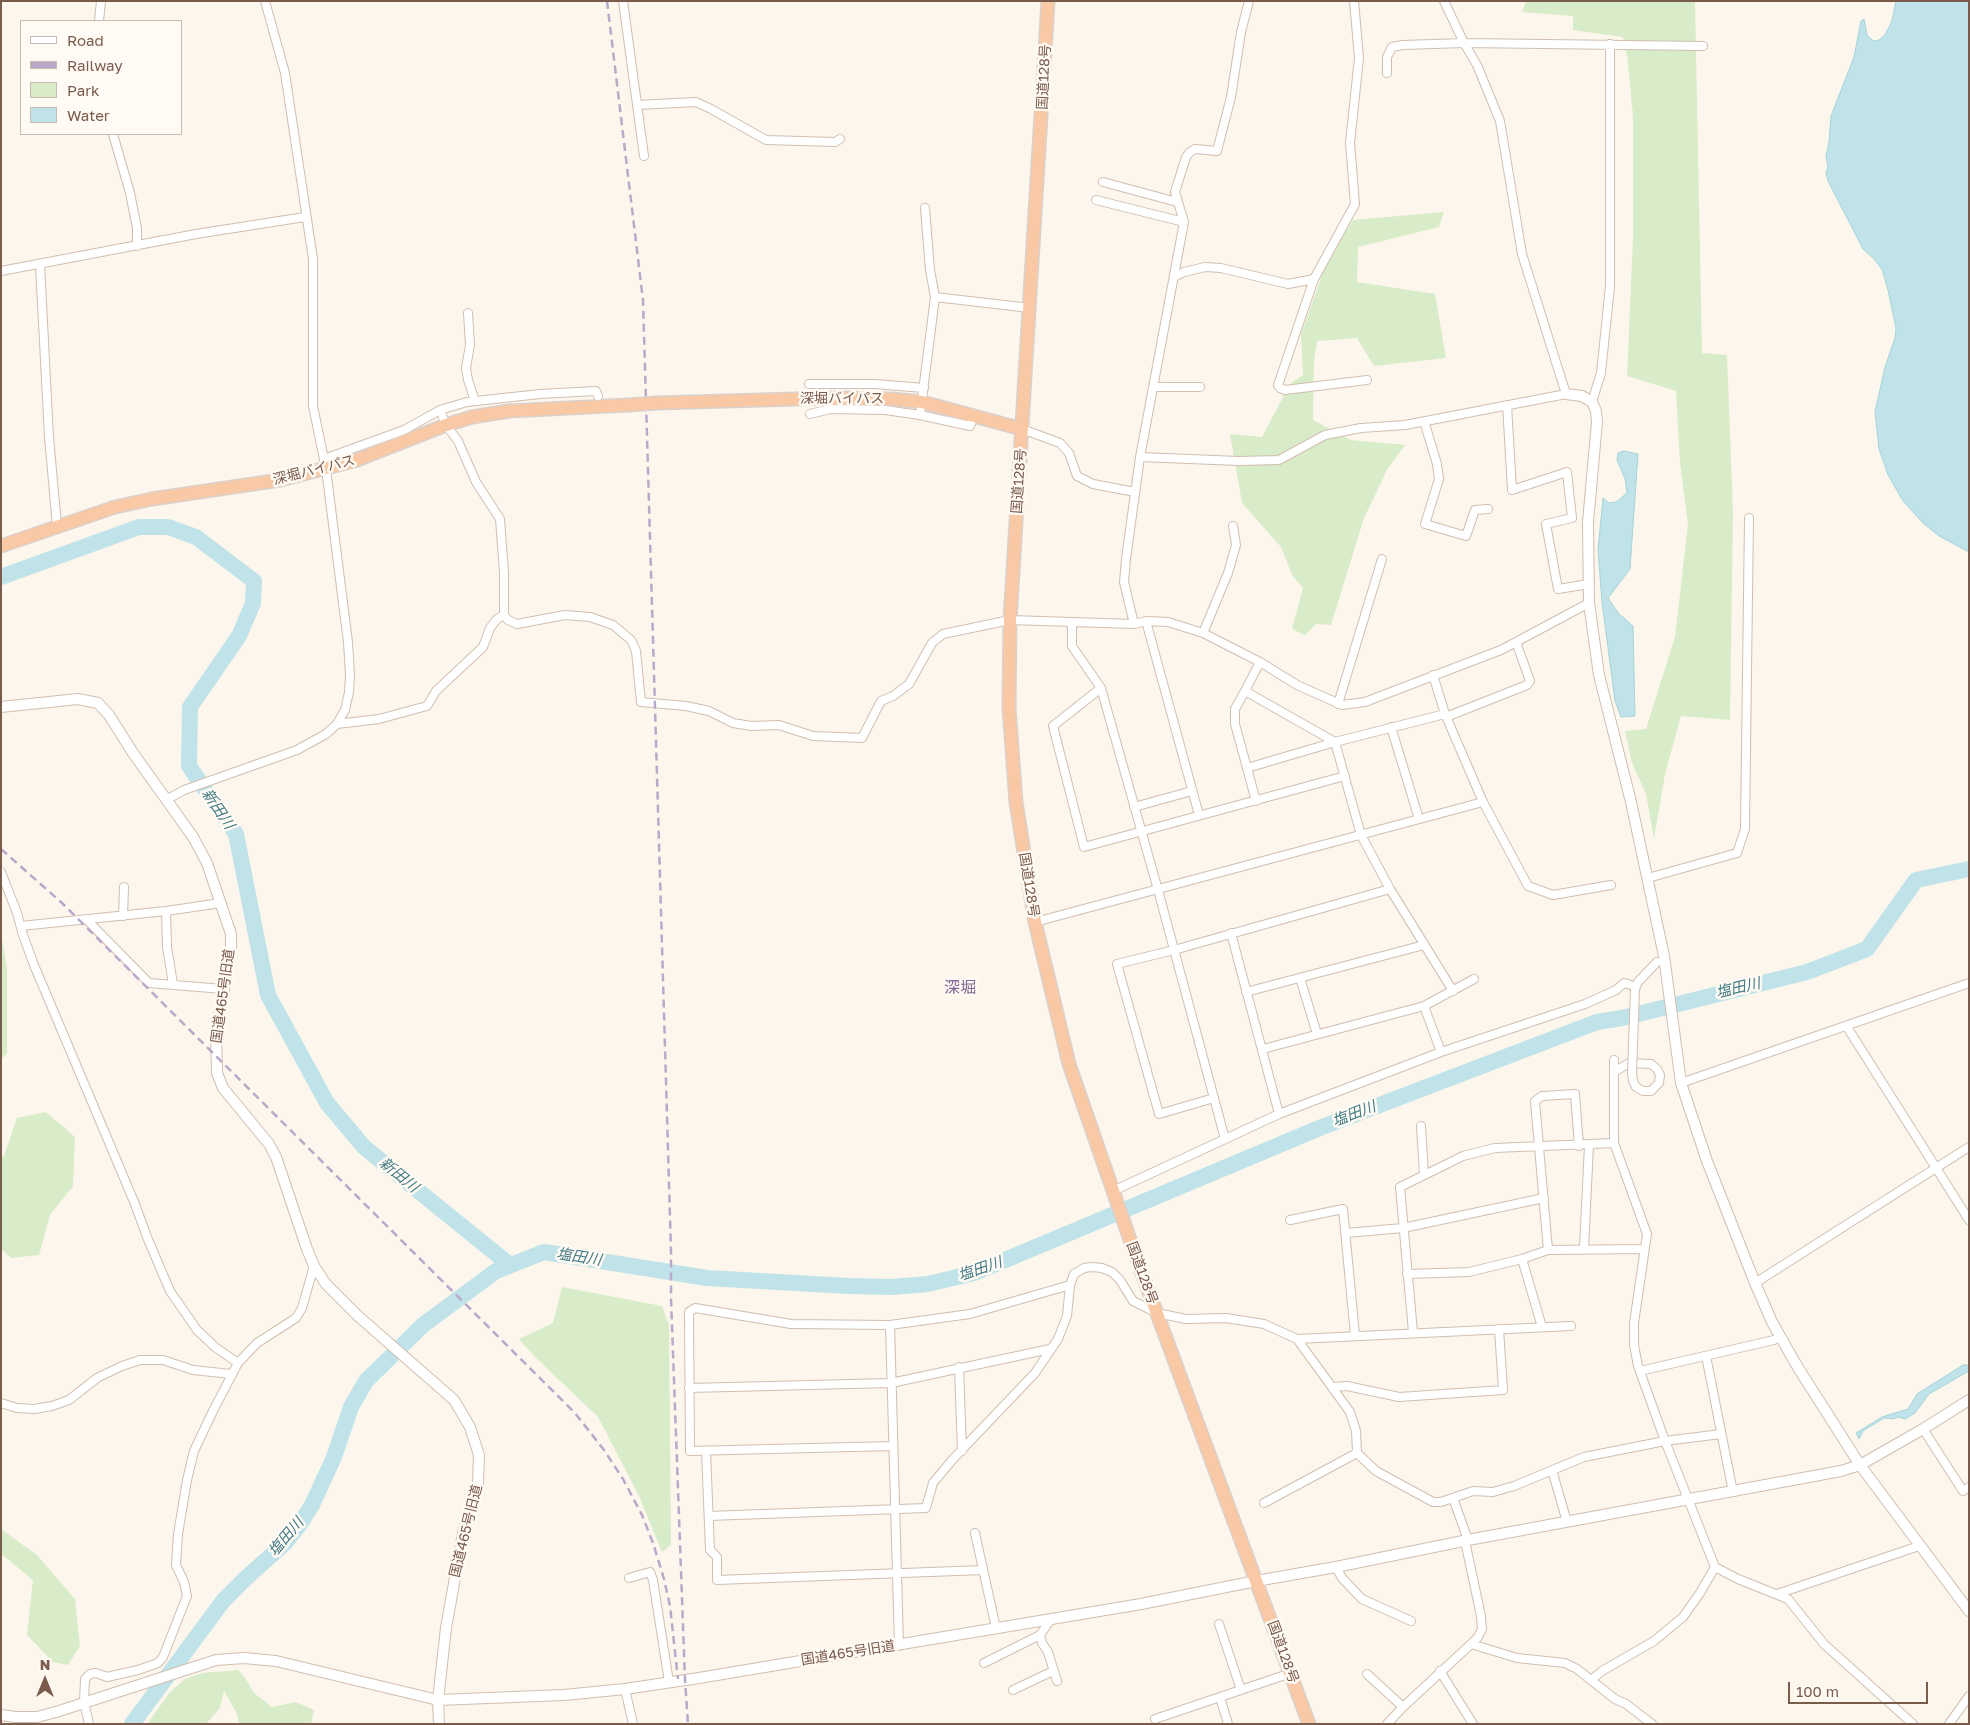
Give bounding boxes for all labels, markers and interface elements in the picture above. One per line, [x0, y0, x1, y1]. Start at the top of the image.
legend [20, 20, 182, 135]
text: Road [67, 31, 104, 49]
street label: 国道128号 [1034, 44, 1054, 110]
text: Railway [67, 56, 123, 74]
text: Park [67, 81, 99, 99]
text: Water [67, 106, 110, 124]
street label: 深堀バイパス [800, 391, 884, 407]
street label: 国道128号 [1008, 448, 1030, 514]
street label: 深堀バイパス [271, 452, 357, 488]
water label: 新田川 [198, 785, 238, 833]
street label: 国道128号 [1016, 851, 1042, 919]
street label: 国道465号旧道 [208, 948, 238, 1044]
water label: 塩田川 [1714, 974, 1762, 1002]
district label: 深堀 [944, 978, 976, 998]
water label: 塩田川 [1330, 1098, 1378, 1130]
water label: 新田川 [376, 1154, 422, 1196]
street label: 国道128号 [1123, 1239, 1161, 1307]
water label: 塩田川 [555, 1245, 603, 1269]
water label: 塩田川 [956, 1253, 1004, 1285]
street label: 国道465号旧道 [446, 1483, 486, 1579]
water label: 塩田川 [265, 1514, 307, 1560]
street label: 国道128号 [1264, 1618, 1302, 1686]
street label: 国道465号旧道 [800, 1637, 896, 1669]
north arrow [20, 1655, 70, 1705]
text: N [40, 1656, 50, 1673]
scale bar [1790, 1672, 1930, 1704]
text: 100 m [1796, 1682, 1839, 1700]

